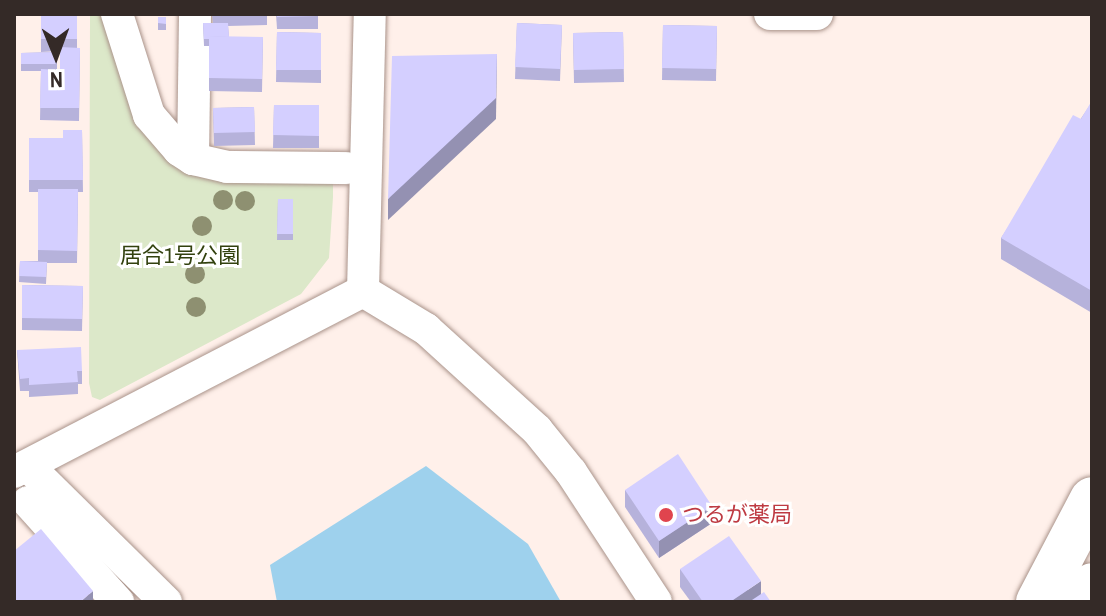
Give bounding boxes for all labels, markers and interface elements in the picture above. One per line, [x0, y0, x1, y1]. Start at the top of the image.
north arrow [16, 16, 96, 96]
text: N [50, 65, 63, 95]
park label: 居合1号公園 [120, 243, 240, 269]
place label: つるが薬局 [682, 502, 792, 528]
marker: つるが薬局 [657, 506, 675, 524]

